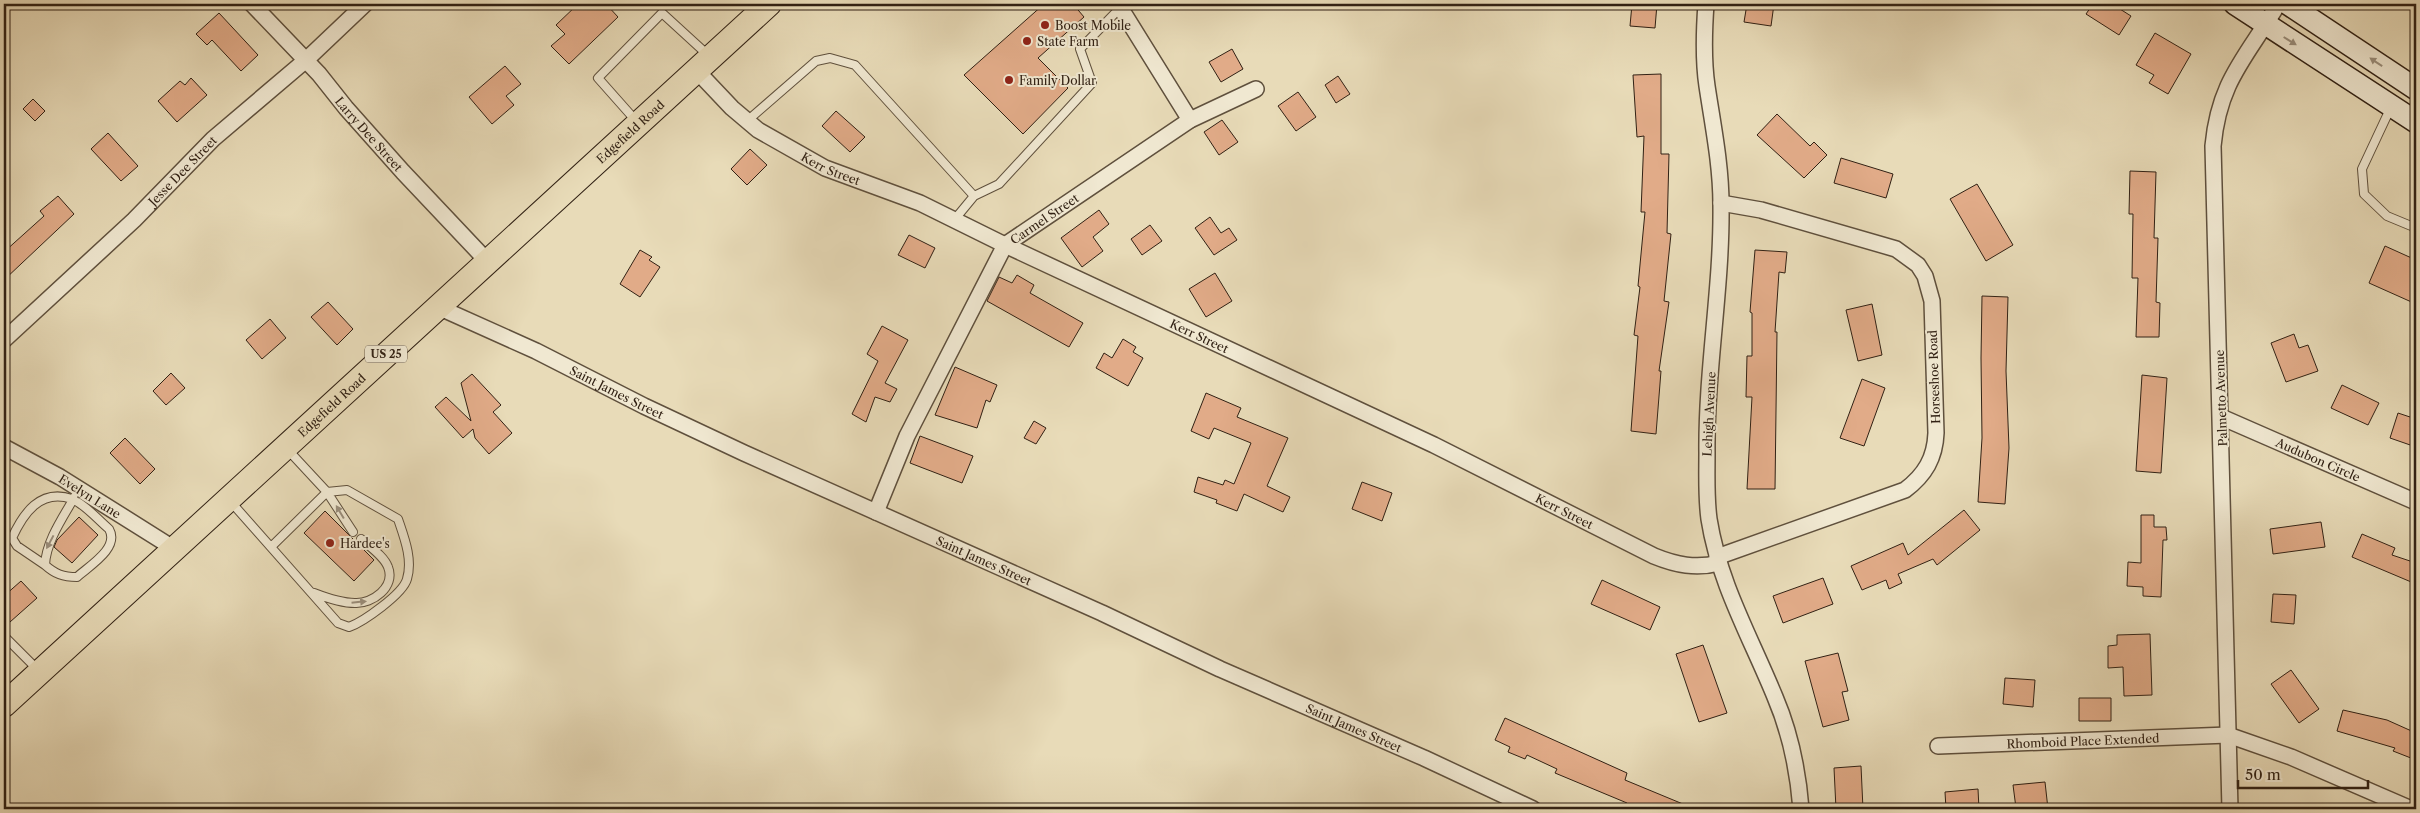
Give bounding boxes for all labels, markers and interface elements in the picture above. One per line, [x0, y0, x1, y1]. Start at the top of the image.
place label: Boost Mobile [1055, 18, 1131, 33]
marker: Boost Mobile [1039, 19, 1051, 31]
place label: State Farm [1037, 34, 1099, 49]
marker: State Farm [1021, 35, 1033, 47]
one-way arrow [2284, 36, 2297, 45]
one-way arrow [2369, 57, 2382, 67]
place label: Family Dollar [1019, 73, 1096, 88]
marker: Family Dollar [1003, 74, 1015, 86]
street label: Larry Dee Street [332, 94, 407, 175]
street label: Edgefield Road [593, 96, 667, 166]
street label: Jesse Dee Street [143, 132, 220, 210]
street label: Kerr Street [799, 149, 863, 188]
street label: Carmel Street [1007, 190, 1082, 247]
street label: Kerr Street [1168, 316, 1232, 356]
street label: Horseshoe Road [1925, 329, 1943, 424]
road number: US 25 [365, 346, 407, 362]
street label: Palmetto Avenue [2212, 349, 2230, 447]
street label: Saint James Street [567, 362, 667, 422]
street label: Edgefield Road [294, 370, 369, 440]
street label: Lehigh Avenue [1699, 371, 1719, 457]
street label: Audubon Circle [2273, 434, 2363, 484]
street label: Evelyn Lane [56, 471, 124, 521]
street label: Kerr Street [1533, 490, 1597, 532]
one-way arrow [335, 506, 344, 519]
street label: Saint James Street [934, 532, 1035, 588]
one-way arrow [46, 536, 55, 549]
place label: Hardee's [340, 536, 390, 551]
marker: Hardee's [324, 537, 336, 549]
one-way arrow [351, 598, 367, 606]
street label: Saint James Street [1304, 700, 1405, 755]
street label: Rhomboid Place Extended [2006, 730, 2160, 751]
scale bar [2238, 758, 2368, 790]
text: 50 m [2245, 765, 2281, 784]

